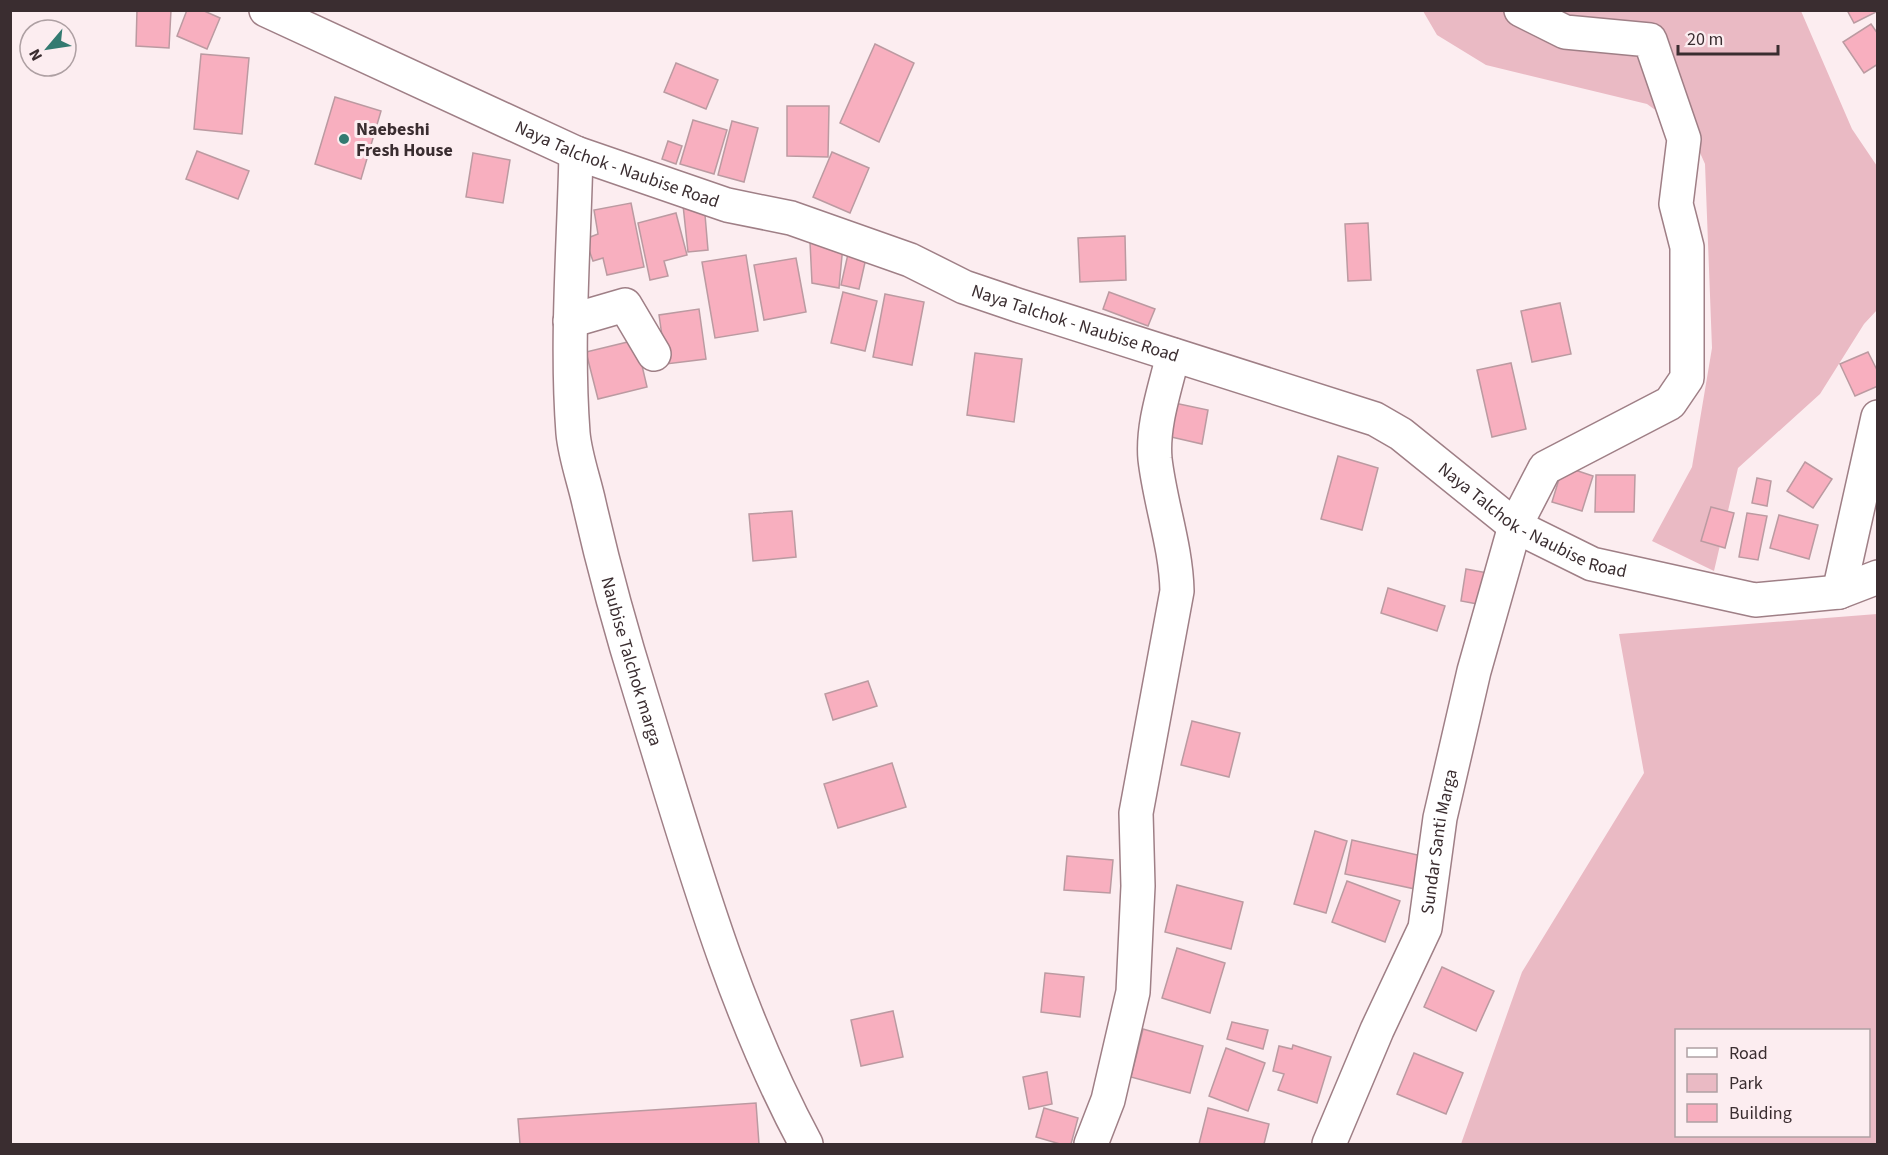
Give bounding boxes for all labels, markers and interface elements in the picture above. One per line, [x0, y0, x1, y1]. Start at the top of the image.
north arrow [18, 18, 78, 78]
scale bar [1678, 18, 1778, 56]
text: 20 m [1687, 27, 1723, 52]
text: N [24, 45, 48, 65]
street label: Naya Talchok - Naubise Road [511, 114, 723, 214]
place label: Naebeshi Fresh House [356, 117, 453, 163]
marker: Naebeshi Fresh House [337, 132, 351, 146]
street label: Naya Talchok - Naubise Road [968, 278, 1182, 368]
street label: Naya Talchok - Naubise Road [1433, 456, 1629, 584]
street label: Naubise Talchok marga [595, 574, 668, 749]
street label: Sundar Santi Marga [1415, 766, 1463, 916]
legend [1675, 1029, 1870, 1137]
text: Road [1729, 1041, 1768, 1066]
text: Park [1729, 1071, 1763, 1096]
text: Building [1729, 1101, 1792, 1126]

